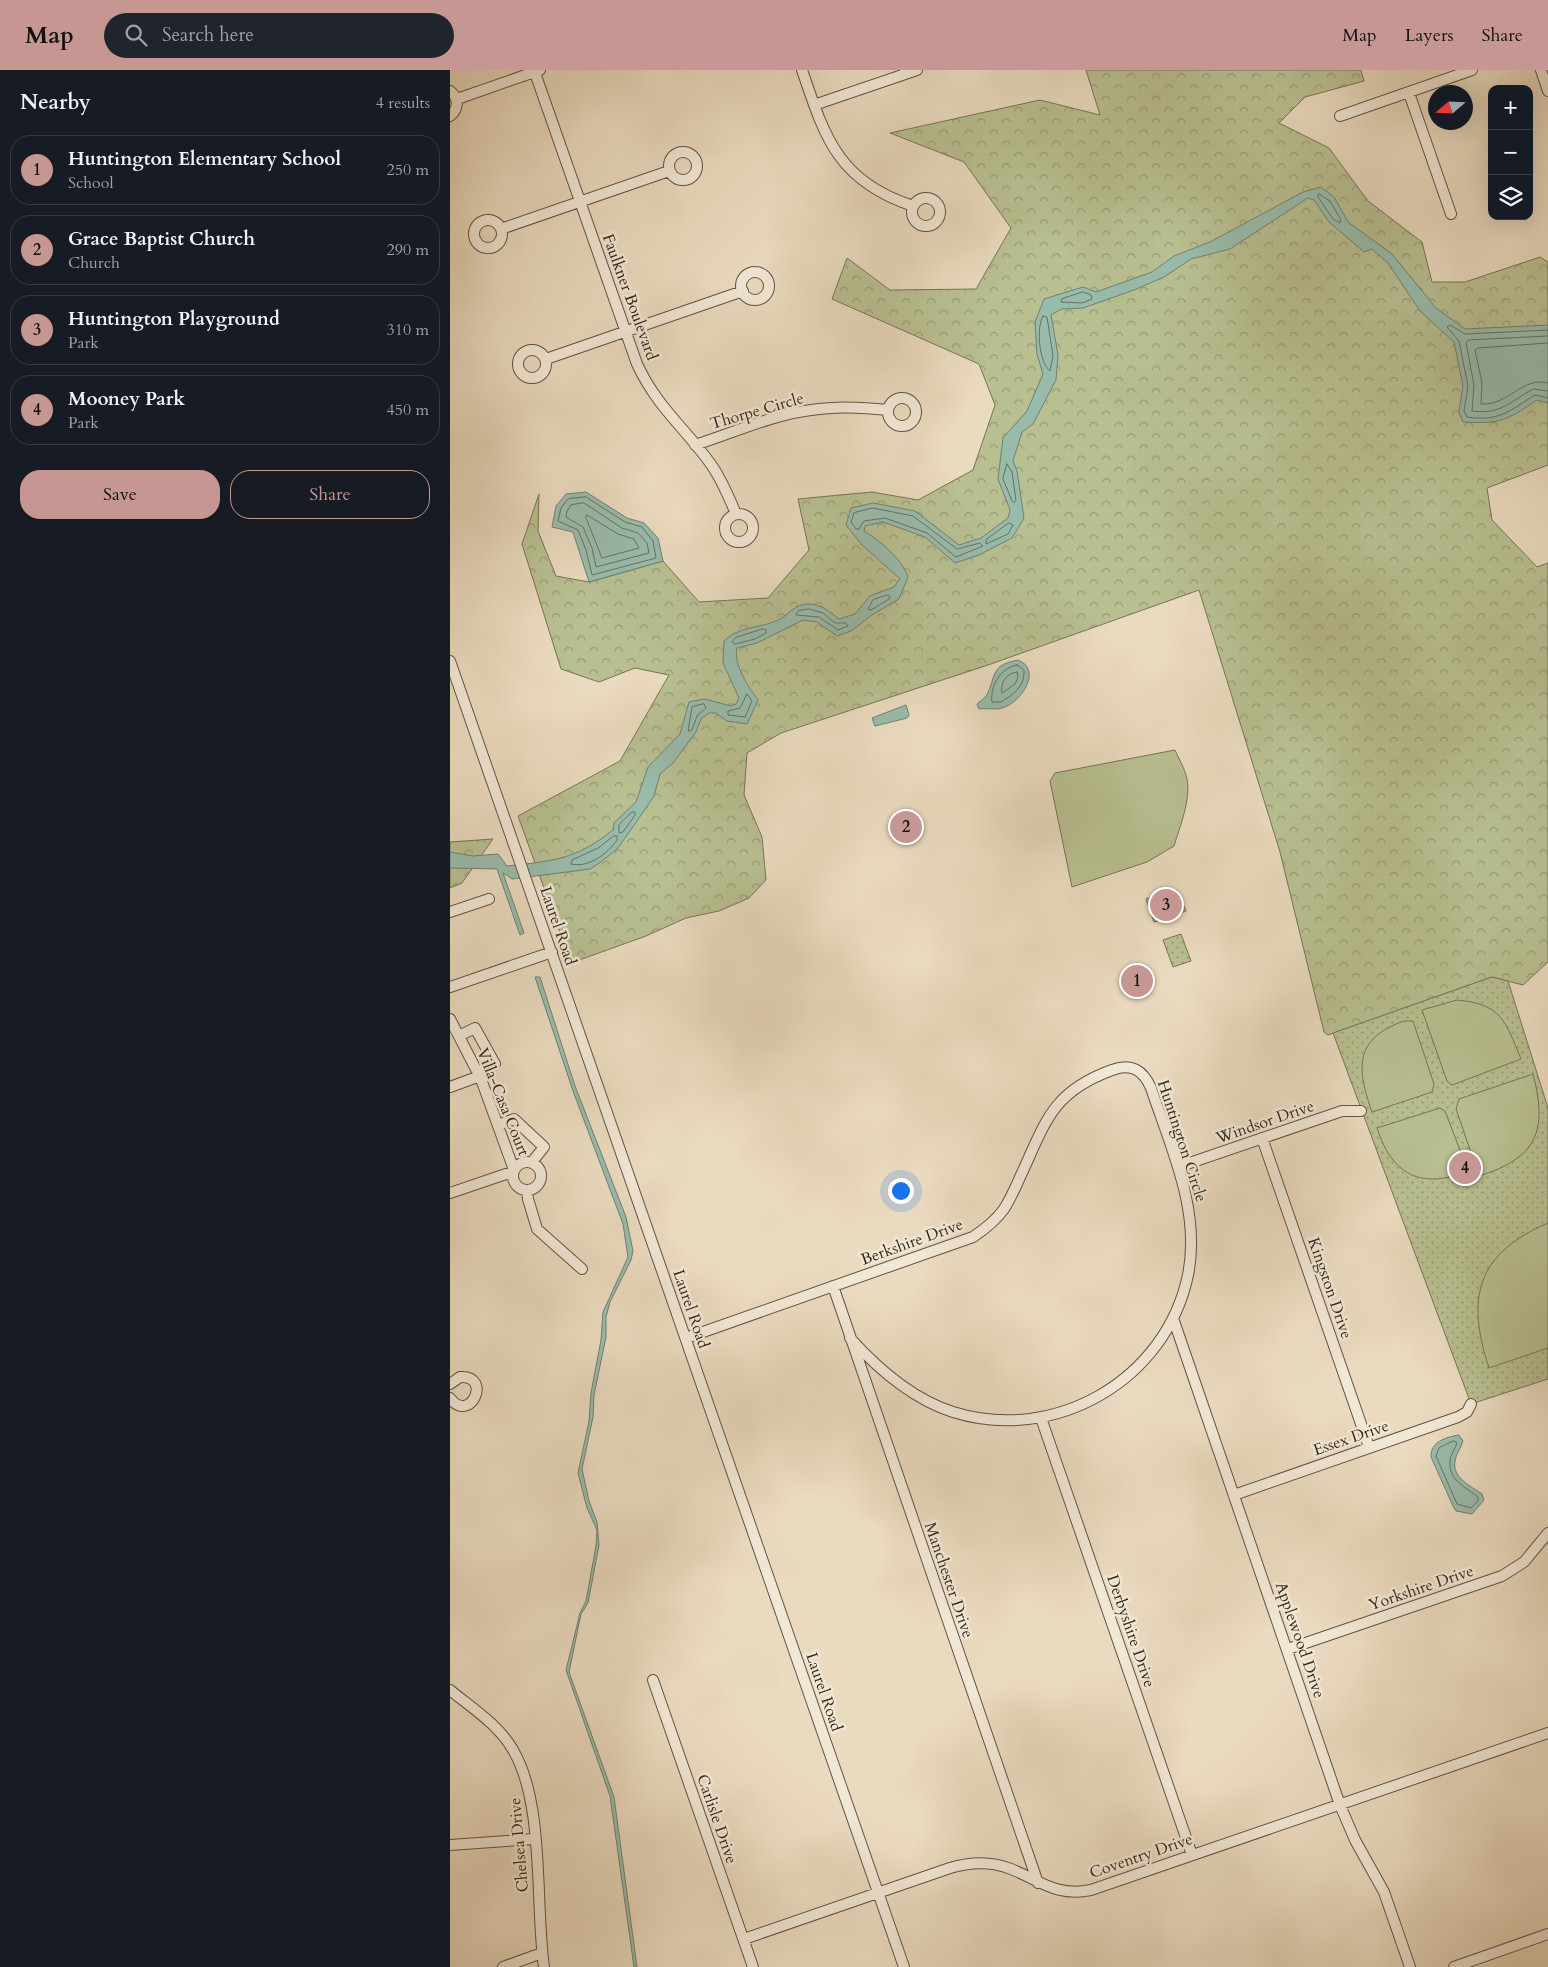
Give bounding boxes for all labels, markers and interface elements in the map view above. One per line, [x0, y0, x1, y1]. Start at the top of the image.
search box [104, 13, 454, 58]
text: Map [25, 19, 74, 52]
icon: search [122, 21, 150, 49]
text: Search here [162, 22, 254, 48]
text: Map [1342, 23, 1377, 48]
text: Layers [1405, 23, 1454, 48]
text: Share [1482, 23, 1523, 48]
north arrow [1428, 85, 1473, 130]
map controls [1488, 85, 1533, 220]
button: + [1488, 85, 1533, 130]
text: Nearby [20, 88, 91, 117]
text: 4 results [376, 92, 430, 114]
button: − [1488, 130, 1533, 175]
text: Huntington Elementary School [68, 146, 341, 172]
text: 1 [33, 159, 41, 181]
text: 250 m [387, 159, 429, 181]
text: School [68, 172, 113, 194]
button: layers [1488, 175, 1533, 220]
text: Grace Baptist Church [68, 226, 255, 252]
street label: Faulkner Boulevard [597, 231, 663, 364]
text: 2 [33, 239, 41, 261]
text: 290 m [387, 239, 429, 261]
text: Church [68, 252, 120, 274]
text: Huntington Playground [68, 306, 280, 332]
text: 3 [33, 319, 41, 341]
text: 310 m [387, 319, 429, 341]
text: Park [68, 332, 99, 354]
text: Mooney Park [68, 386, 185, 412]
street label: Thorpe Circle [708, 387, 806, 435]
text: 4 [33, 399, 41, 421]
text: 450 m [387, 399, 429, 421]
text: Park [68, 412, 99, 434]
button: Save [20, 470, 220, 519]
button: Share [230, 470, 430, 519]
pin: 2 [890, 808, 922, 846]
street label: Laurel Road [534, 884, 582, 969]
pin: 3 [1150, 886, 1182, 924]
pin: 1 [1121, 962, 1153, 1000]
street label: Villa-Casa Court [471, 1045, 535, 1159]
street label: Huntington Circle [1152, 1077, 1212, 1205]
street label: Windsor Drive [1212, 1095, 1317, 1149]
pin: 4 [1449, 1149, 1481, 1187]
your location [888, 1178, 914, 1204]
street label: Berkshire Drive [858, 1213, 966, 1271]
street label: Kingston Drive [1302, 1234, 1358, 1342]
street label: Laurel Road [667, 1267, 715, 1352]
street label: Essex Drive [1310, 1415, 1392, 1461]
street label: Manchester Drive [919, 1519, 979, 1641]
street label: Yorkshire Drive [1366, 1560, 1476, 1616]
street label: Derbyshire Drive [1101, 1572, 1161, 1690]
street label: Applewood Drive [1270, 1579, 1330, 1701]
street label: Laurel Road [800, 1650, 848, 1735]
street label: Carlisle Drive [691, 1771, 743, 1867]
street label: Chelsea Drive [504, 1797, 534, 1893]
street label: Coventry Drive [1087, 1828, 1195, 1884]

